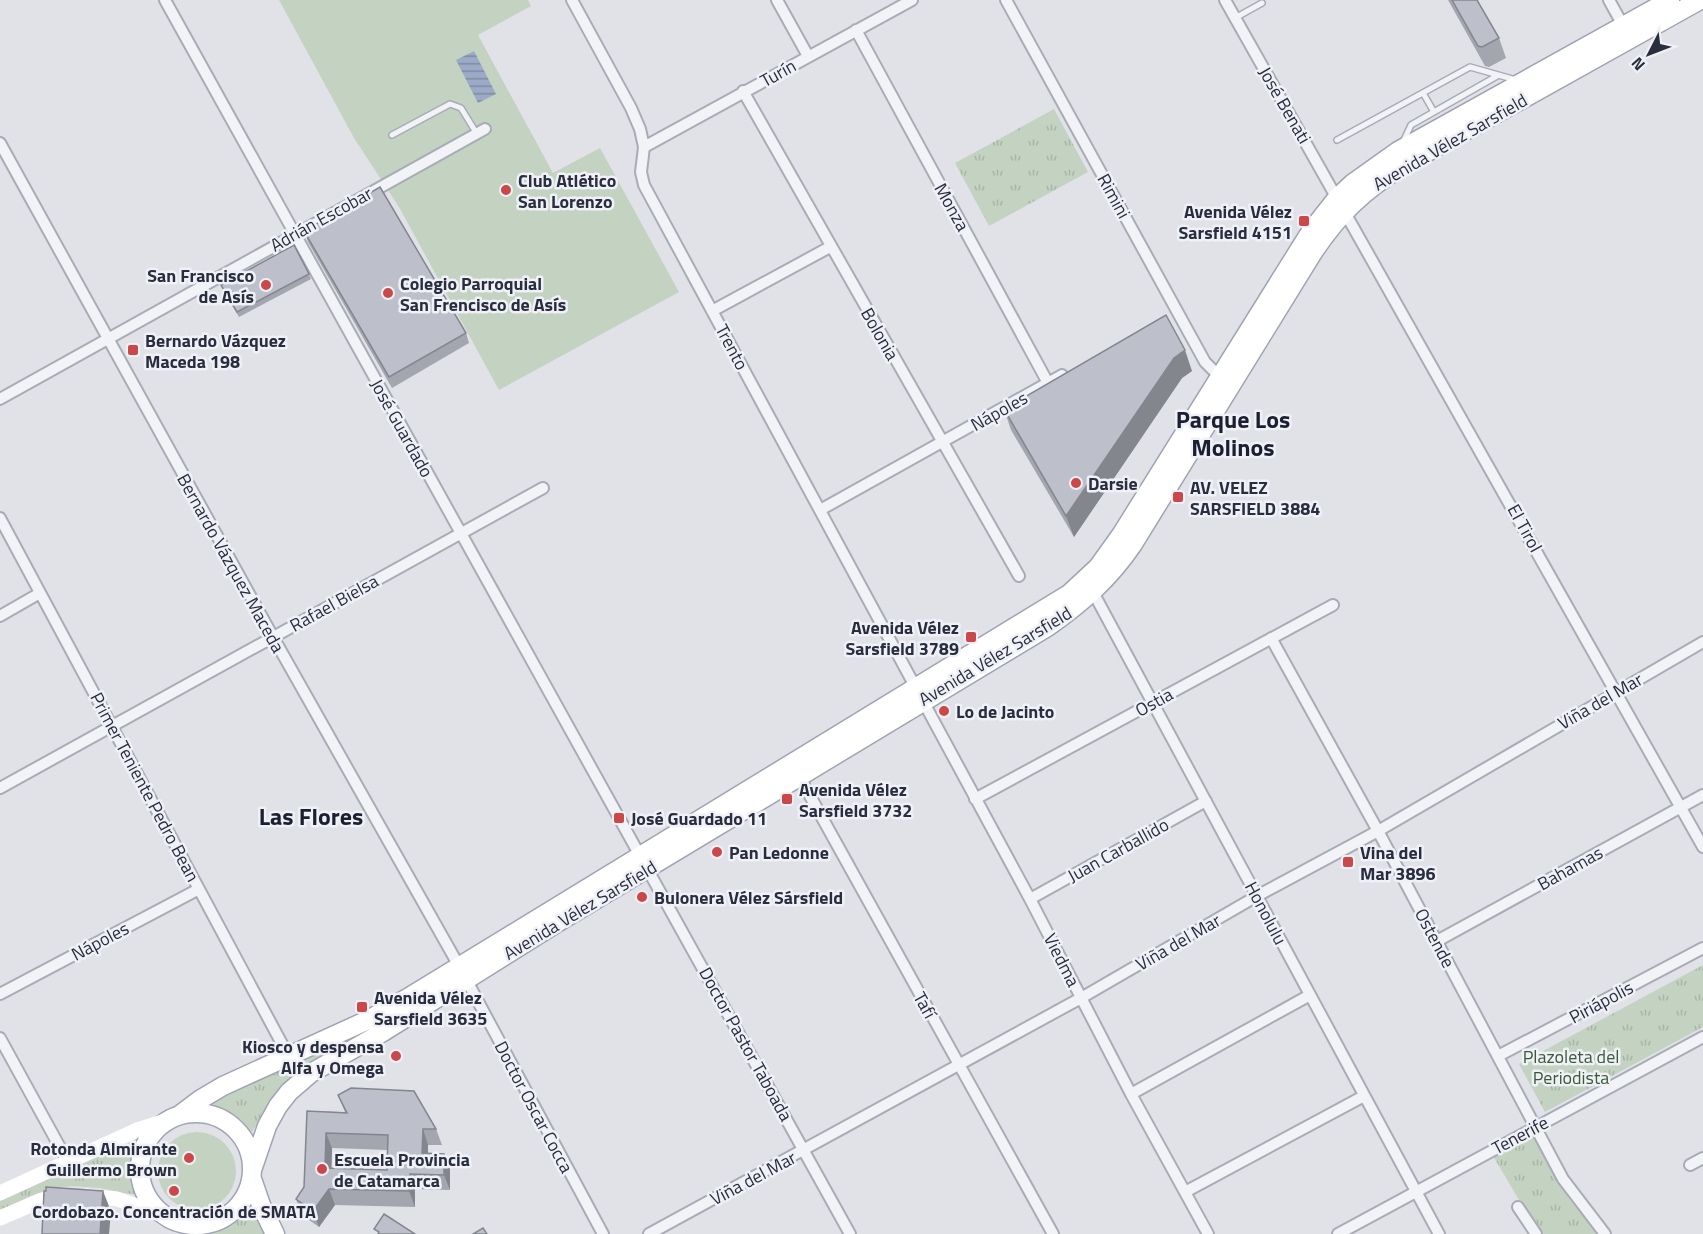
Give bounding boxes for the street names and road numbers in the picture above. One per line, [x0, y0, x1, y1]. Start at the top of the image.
street label: Turín [755, 52, 801, 94]
street label: José Benati [1252, 61, 1318, 149]
street label: Avenida Vélez Sarsfield [1368, 87, 1532, 197]
street label: Rimini [1091, 169, 1137, 223]
street label: Monza [928, 178, 976, 236]
street label: Adrián Escobar [265, 180, 377, 258]
street label: Bolonia [854, 303, 906, 365]
street label: Trento [709, 319, 755, 375]
street label: José Guardado [364, 374, 440, 482]
street label: Nápoles [965, 384, 1033, 438]
street label: Bernardo Vázquez Maceda [170, 469, 292, 657]
street label: El Tirol [1501, 499, 1549, 557]
street label: Rafael Bielsa [285, 567, 383, 639]
street label: Avenida Vélez Sarsfield [913, 599, 1077, 713]
street label: Viña del Mar [1552, 666, 1648, 736]
street label: Ostia [1130, 681, 1178, 723]
street label: Primer Teniente Pedro Bean [83, 687, 207, 887]
street label: Juan Carballido [1062, 811, 1174, 889]
street label: Bahamas [1532, 839, 1608, 897]
street label: Avenida Vélez Sarsfield [498, 853, 662, 967]
street label: Honolulu [1238, 877, 1294, 949]
street label: Ostende [1408, 903, 1462, 973]
street label: Viña del Mar [1130, 907, 1226, 977]
street label: Nápoles [66, 915, 134, 967]
street label: Viedma [1037, 928, 1087, 992]
street label: Doctor Pastor Taboada [692, 962, 800, 1126]
street label: Piriápolis [1564, 974, 1638, 1030]
street label: Tafí [907, 987, 944, 1025]
street label: Doctor Oscar Cocca [488, 1036, 580, 1178]
street label: Tenerife [1487, 1109, 1553, 1161]
street label: Viña del Mar [705, 1144, 801, 1212]

